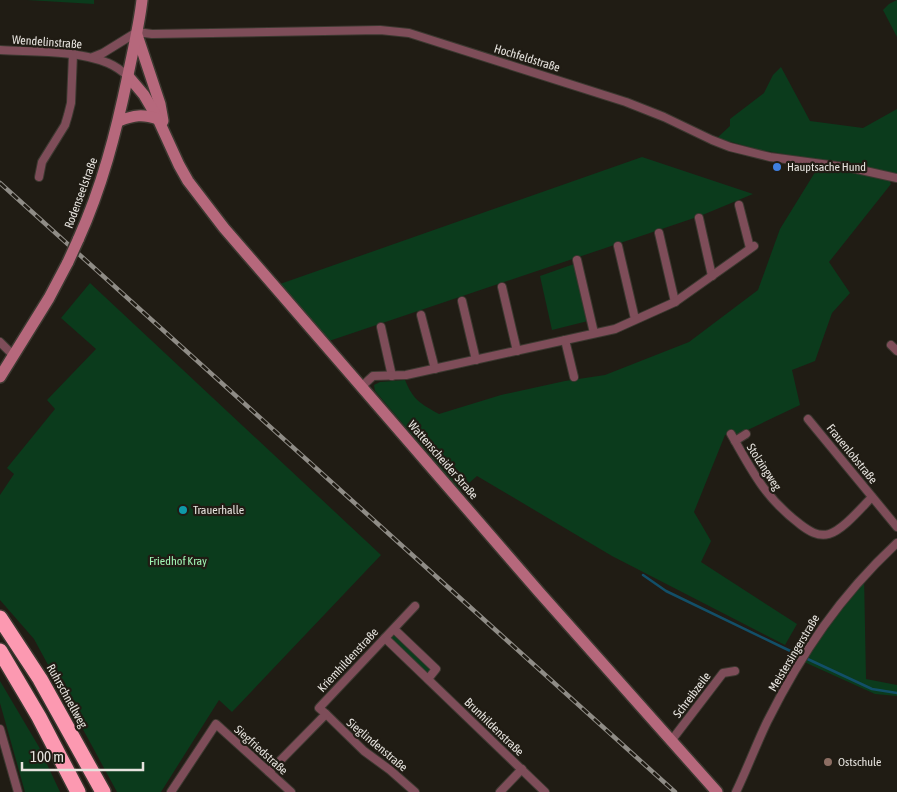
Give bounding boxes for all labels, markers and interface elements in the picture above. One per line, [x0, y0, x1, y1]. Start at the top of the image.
street label: Wendelinstraße [12, 33, 82, 51]
street label: Hochfeldstraße [492, 41, 562, 75]
street label: Rodenseelstraße [62, 156, 100, 230]
place label: Hauptsache Hund [787, 160, 866, 174]
marker: Hauptsache Hund [771, 161, 783, 173]
street label: Wattenscheider Straße [405, 418, 481, 502]
street label: Frauenlobstraße [824, 421, 880, 487]
street label: Stolzingweg [744, 441, 785, 494]
place label: Trauerhalle [193, 503, 244, 517]
marker: Trauerhalle [177, 504, 189, 516]
park label: Friedhof Kray [149, 554, 207, 568]
street label: Meistersingerstraße [766, 612, 822, 694]
street label: Kriemhildenstraße [315, 625, 381, 695]
street label: Ruhrschnellweg [44, 662, 91, 731]
street label: Schreibzeile [670, 669, 714, 721]
street label: Brunhildenstraße [461, 695, 527, 759]
street label: Sieglindenstraße [344, 716, 410, 774]
street label: Siegfriedstraße [232, 722, 290, 778]
scale bar [22, 740, 144, 772]
text: 100 m [30, 748, 64, 765]
place label: Ostschule [838, 755, 882, 769]
marker: Ostschule [822, 756, 834, 768]

